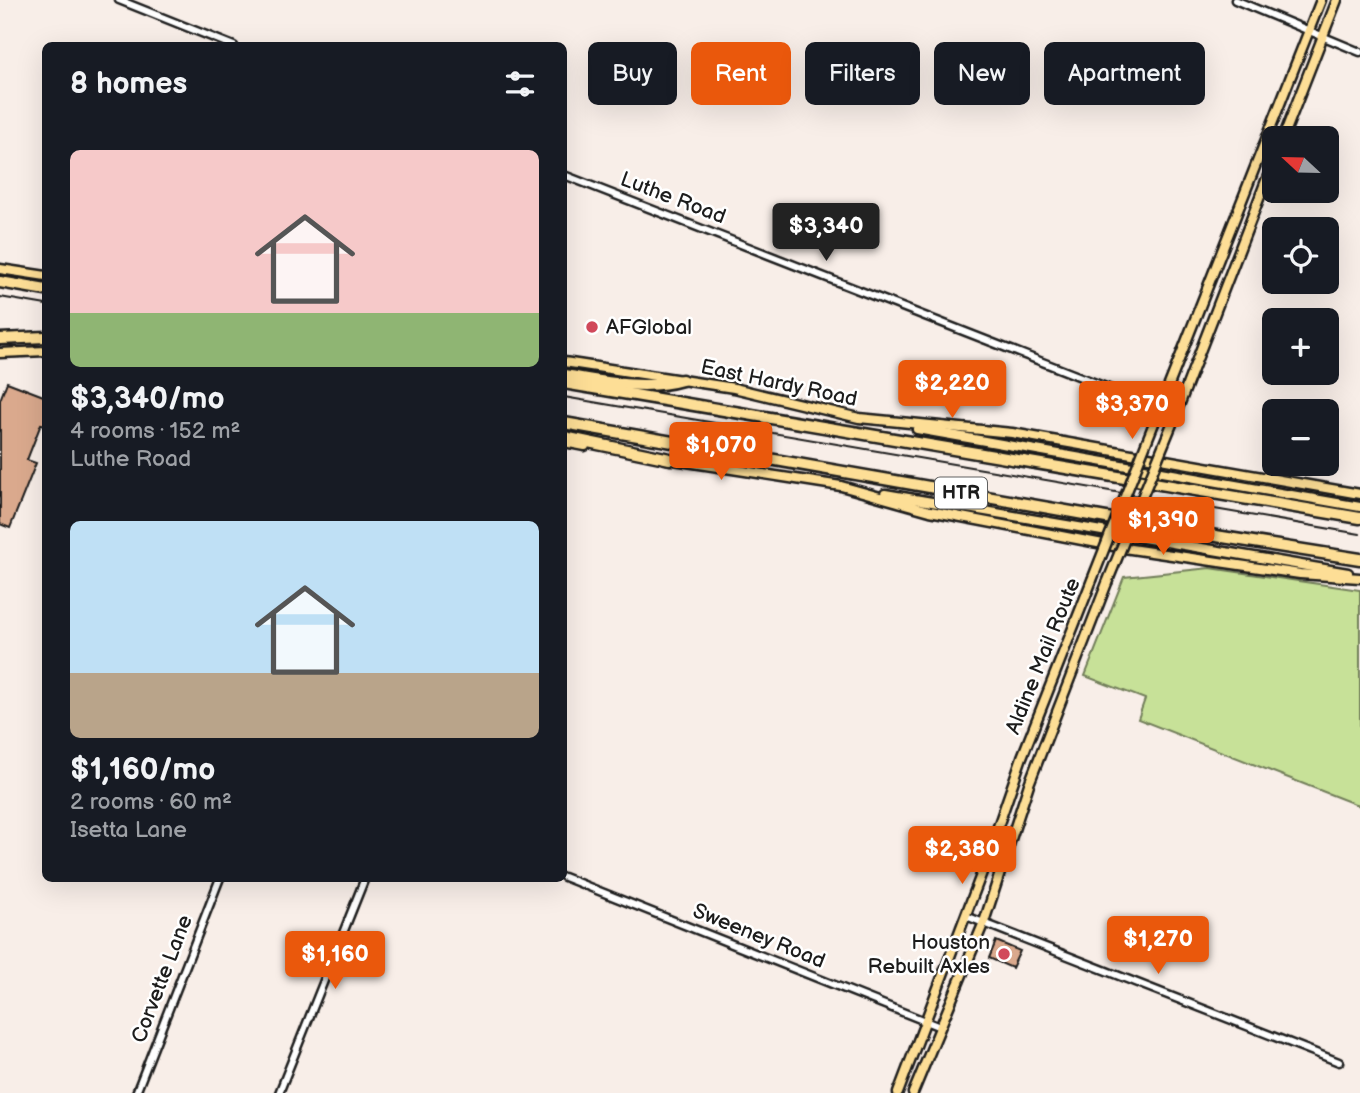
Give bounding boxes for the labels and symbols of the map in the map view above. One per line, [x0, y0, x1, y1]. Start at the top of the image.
north arrow [1262, 126, 1339, 203]
street label: Luthe Road [617, 166, 729, 230]
pin: $3,340 [769, 204, 883, 263]
place label: AFGlobal [606, 315, 692, 340]
marker: AFGlobal [584, 319, 600, 335]
street label: East Hardy Road [699, 354, 859, 412]
pin: $2,220 [895, 360, 1009, 420]
pin: $3,370 [1075, 382, 1189, 441]
pin: $1,070 [664, 422, 778, 482]
road number: HTR [935, 478, 987, 508]
pin: $1,390 [1106, 498, 1220, 557]
street label: Aldine Mail Route [1000, 574, 1086, 738]
pin: $2,380 [905, 826, 1019, 886]
street label: Sweeney Road [689, 898, 829, 974]
street label: Corvette Lane [126, 912, 198, 1046]
pin: $1,270 [1101, 916, 1215, 976]
place label: Houston Rebuilt Axles [868, 930, 990, 979]
pin: $1,160 [278, 932, 392, 991]
marker: Houston Rebuilt Axles [996, 946, 1012, 962]

